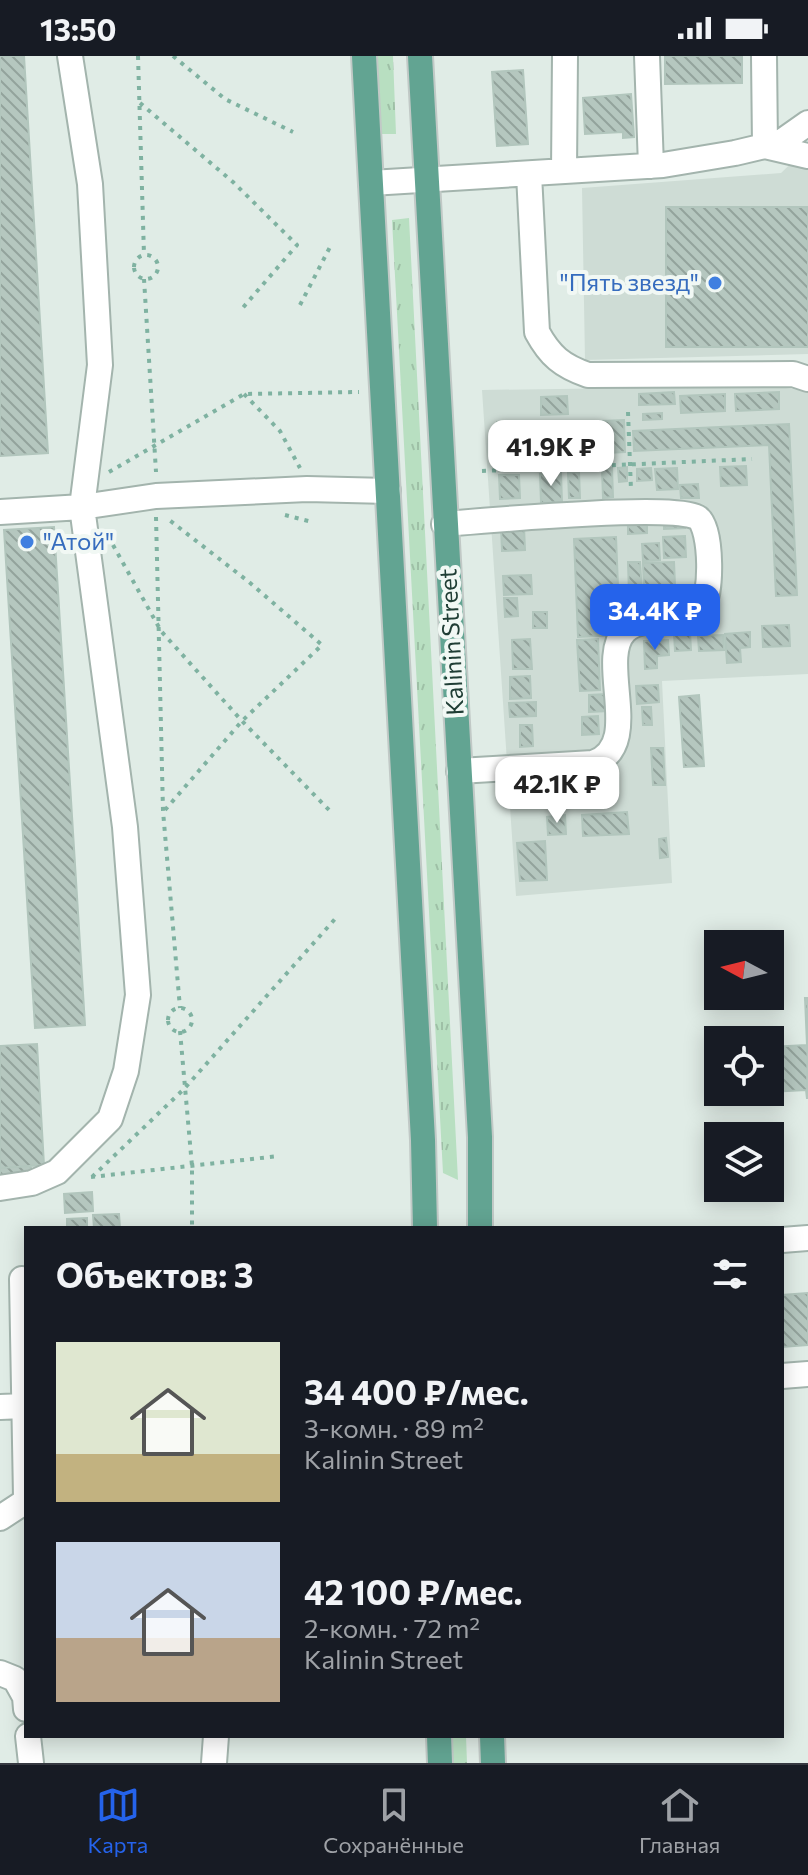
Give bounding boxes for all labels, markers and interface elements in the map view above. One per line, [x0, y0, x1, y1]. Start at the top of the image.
text: 13:50 [40, 10, 116, 47]
place label: "Пять звезд" [560, 267, 699, 296]
marker: "Пять звезд" [706, 274, 724, 292]
pin: 41.9K ₽ [477, 420, 625, 488]
text: 41.9K ₽ [506, 430, 596, 461]
place label: "Атой" [43, 526, 114, 555]
marker: "Атой" [18, 533, 36, 551]
street label: Kalinin Street [432, 568, 469, 716]
pin: 34.4K ₽ [581, 584, 729, 652]
text: 34.4K ₽ [608, 594, 702, 625]
pin: 42.1K ₽ [483, 757, 631, 825]
text: 42.1K ₽ [513, 767, 601, 798]
north arrow [704, 930, 784, 1010]
map controls [704, 930, 784, 1202]
button: locate [704, 1026, 784, 1106]
button: layers [704, 1122, 784, 1202]
icon: filters [708, 1252, 752, 1296]
text: Объектов: 3 [56, 1253, 253, 1295]
text: 34 400 ₽/мес. [304, 1370, 529, 1412]
icon: home [120, 1374, 216, 1470]
text: 3-комн. · 89 m² [304, 1412, 484, 1443]
text: Kalinin Street [304, 1443, 463, 1474]
text: 42 100 ₽/мес. [304, 1570, 523, 1612]
icon: home [120, 1574, 216, 1670]
text: 2-комн. · 72 m² [304, 1612, 480, 1643]
text: Kalinin Street [304, 1643, 463, 1674]
tab: Карта [88, 1783, 148, 1858]
tab: Сохранённые [323, 1783, 464, 1858]
tab: Главная [639, 1783, 720, 1858]

